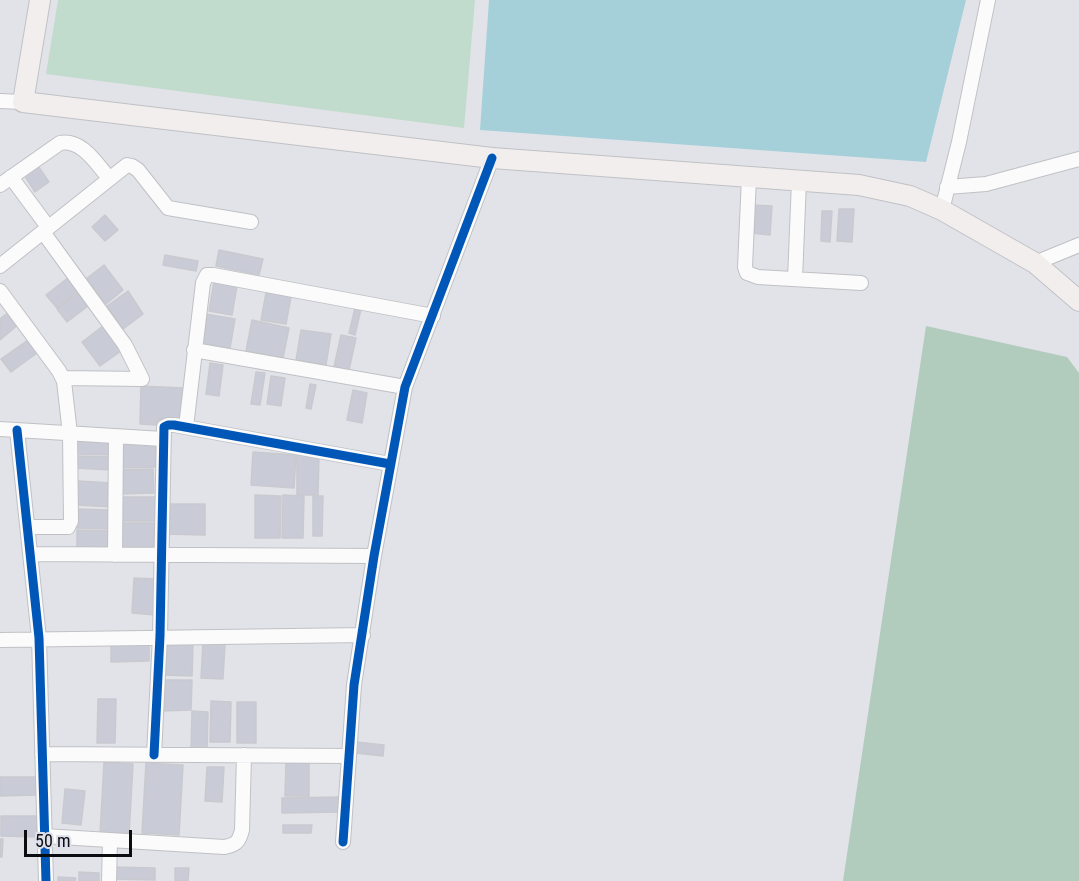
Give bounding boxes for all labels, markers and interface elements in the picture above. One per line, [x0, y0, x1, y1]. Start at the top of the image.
scale bar [27, 818, 135, 856]
text: 50 m [35, 830, 70, 851]

